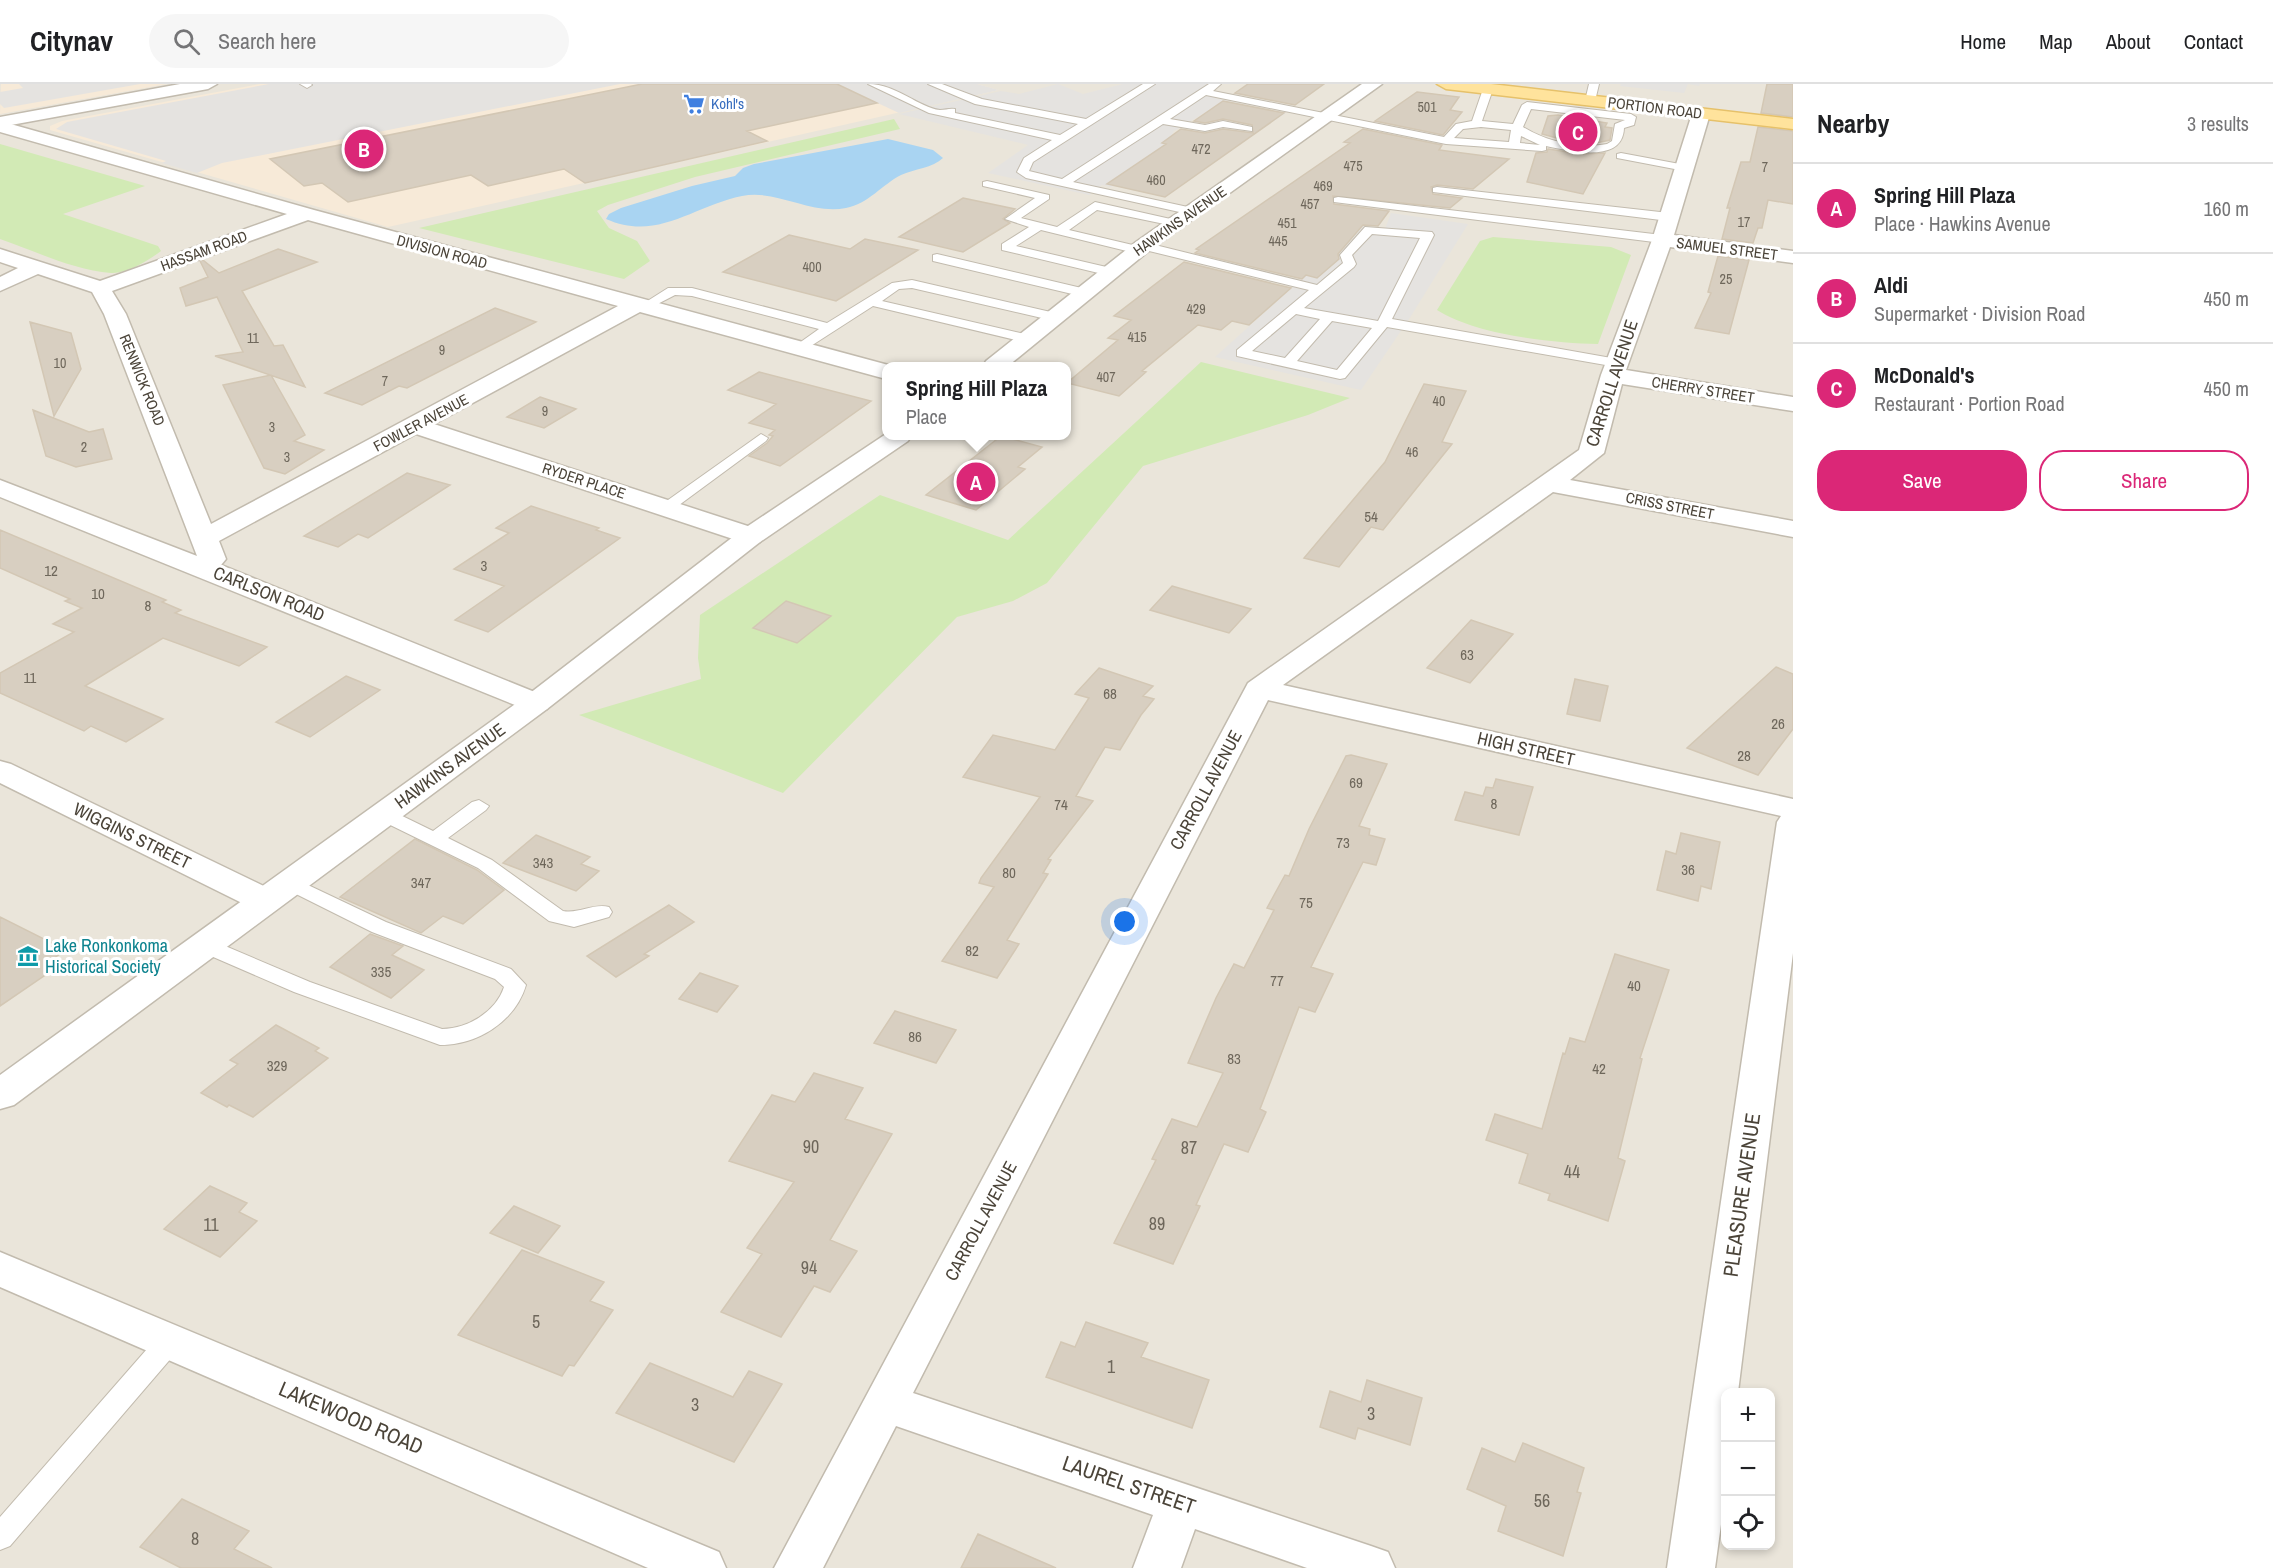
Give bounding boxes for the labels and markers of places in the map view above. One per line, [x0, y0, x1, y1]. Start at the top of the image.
supermarket icon: Kohl's [682, 92, 706, 116]
place label: Kohl's [711, 93, 744, 114]
pin: C [1558, 110, 1598, 154]
pin: B [344, 126, 384, 172]
pin: A [956, 460, 996, 504]
place label: Lake Ronkonkoma Historical Society [45, 933, 168, 979]
museum icon: Lake Ronkonkoma Historical Society [16, 944, 40, 968]

